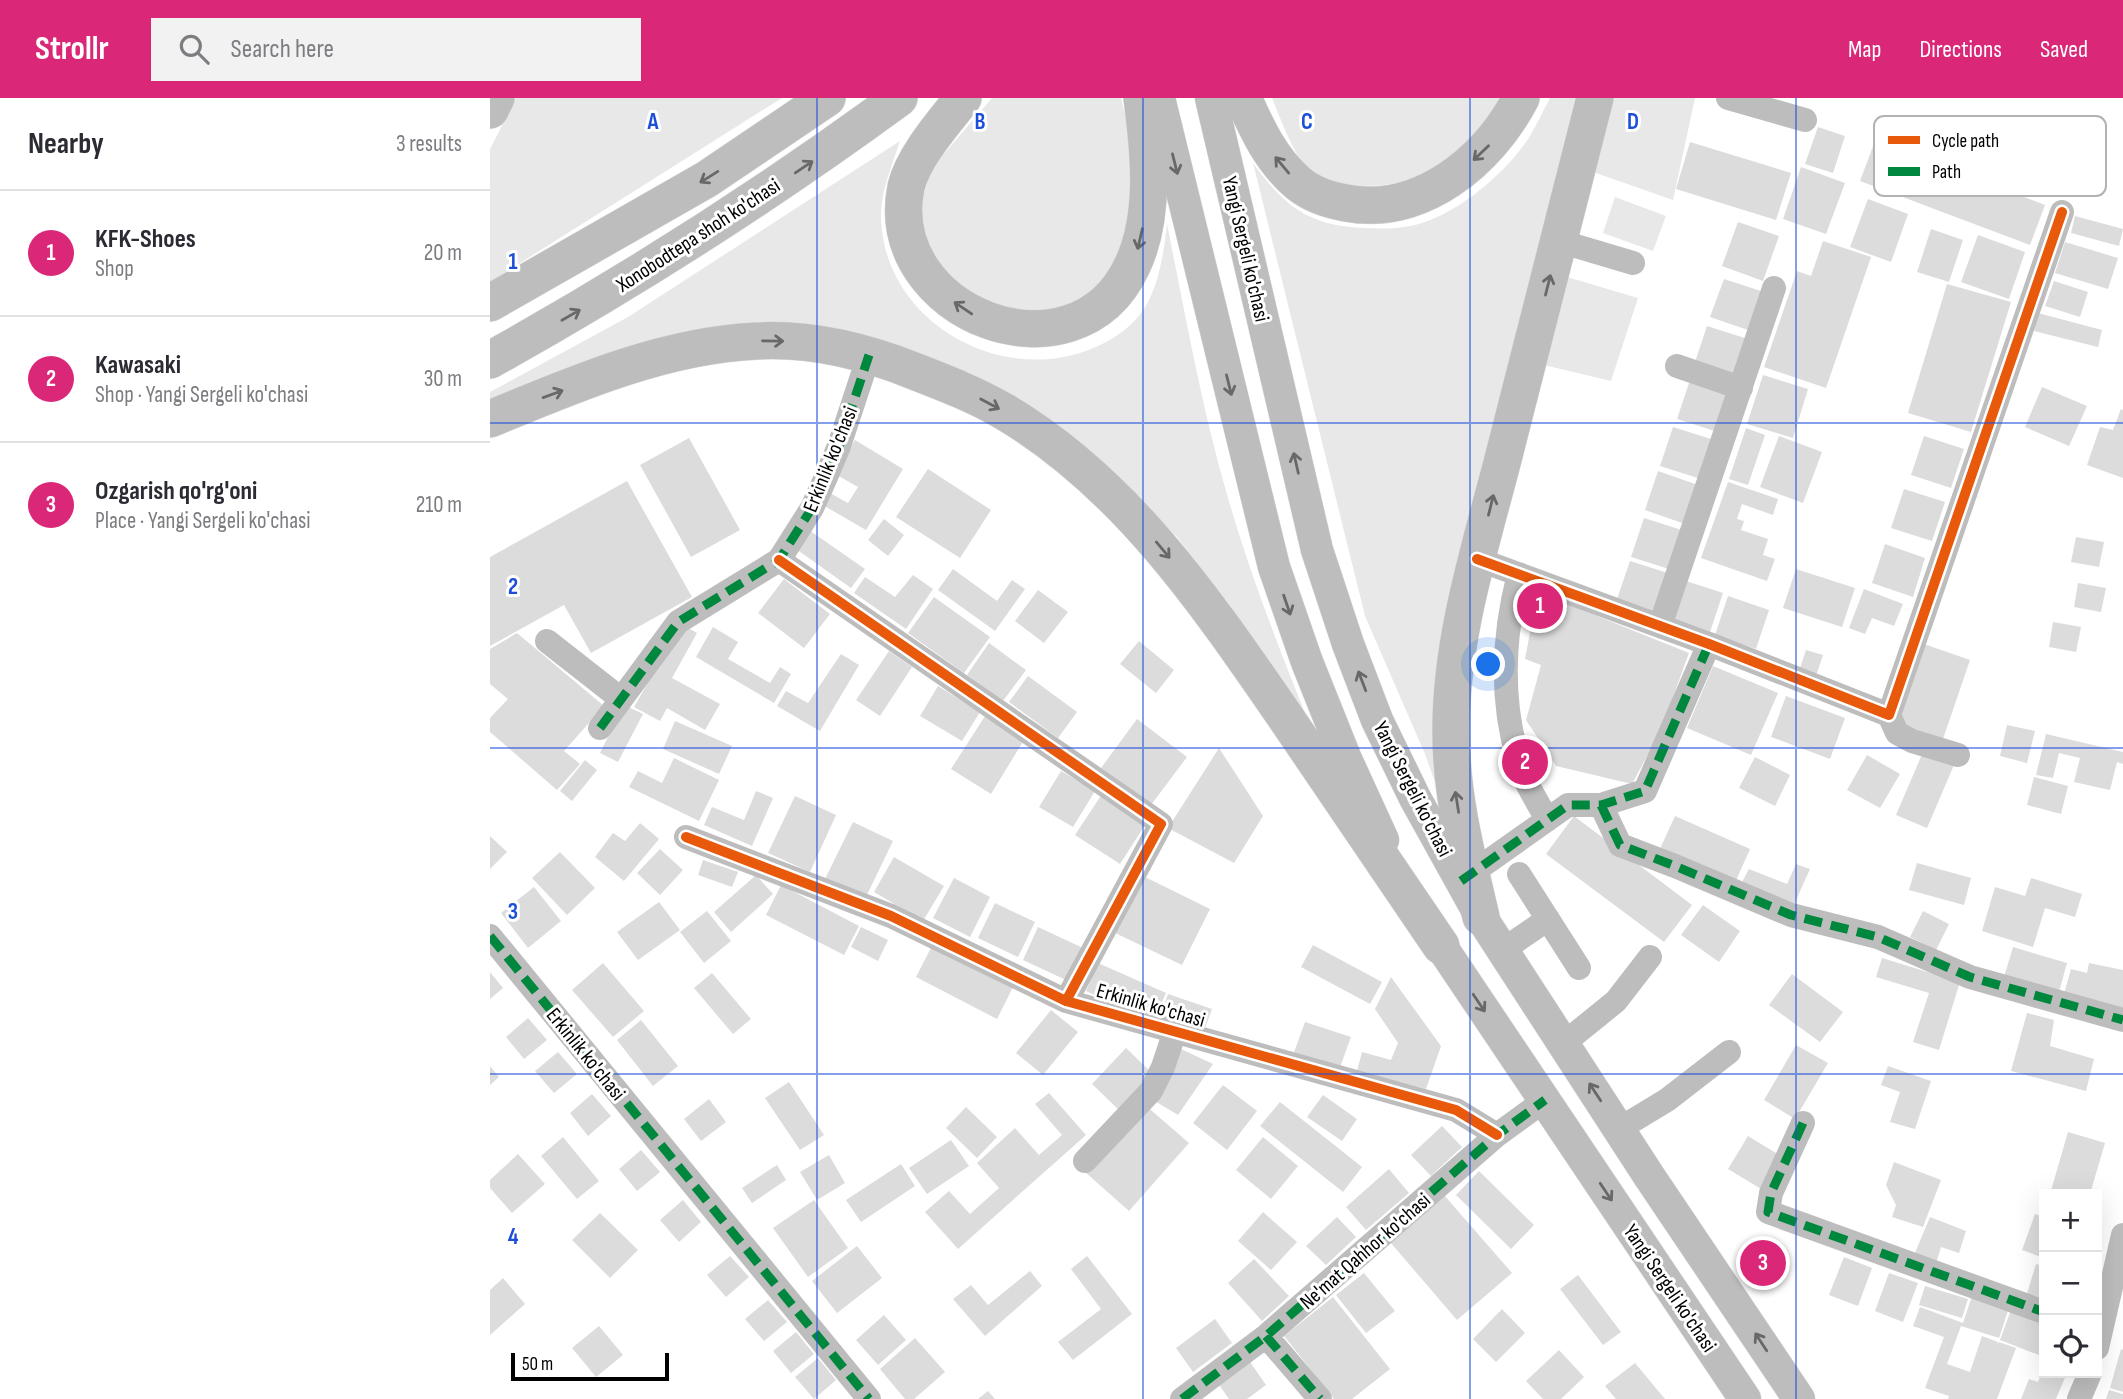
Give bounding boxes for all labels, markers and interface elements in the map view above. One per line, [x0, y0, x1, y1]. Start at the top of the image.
search box [151, 18, 641, 81]
text: Strollr [35, 29, 109, 69]
icon: search [175, 30, 213, 68]
text: Search here [231, 34, 334, 65]
text: Map [1848, 35, 1881, 64]
text: Directions [1919, 35, 2002, 64]
text: Saved [2040, 35, 2088, 64]
text: A [647, 108, 660, 136]
text: B [975, 108, 986, 136]
text: C [1301, 108, 1313, 136]
text: D [1627, 108, 1639, 136]
legend [1874, 116, 2106, 196]
text: Nearby [28, 126, 104, 162]
text: 3 results [396, 130, 462, 158]
text: Cycle path [1932, 130, 1999, 153]
one-way arrow [1473, 144, 1490, 161]
one-way arrow [1169, 152, 1182, 175]
one-way arrow [1274, 157, 1289, 175]
one-way arrow [794, 160, 813, 174]
text: Path [1932, 161, 1961, 184]
one-way arrow [700, 169, 719, 184]
street label: Xonobodtepa shoh ko'chasi [611, 173, 785, 298]
street label: Yangi Sergeli ko'chasi [1217, 174, 1274, 324]
text: KFK-Shoes [95, 224, 196, 255]
one-way arrow [1133, 227, 1146, 250]
text: 1 [46, 239, 56, 267]
text: 20 m [424, 239, 462, 267]
text: 1 [508, 248, 518, 276]
text: Shop [95, 255, 134, 283]
one-way arrow [1542, 274, 1555, 297]
one-way arrow [954, 301, 973, 316]
one-way arrow [560, 308, 580, 322]
one-way arrow [762, 334, 785, 348]
text: Kawasaki [95, 350, 181, 381]
text: 2 [46, 365, 56, 393]
text: 30 m [424, 365, 462, 393]
one-way arrow [1223, 373, 1236, 396]
text: Shop · Yangi Sergeli ko'chasi [95, 381, 308, 409]
one-way arrow [542, 386, 564, 399]
one-way arrow [979, 397, 999, 411]
street label: Erkinlik ko'chasi [798, 403, 863, 516]
one-way arrow [1289, 452, 1303, 475]
text: Ozgarish qo'rg'oni [95, 476, 257, 507]
text: 3 [46, 491, 56, 519]
text: 210 m [416, 491, 462, 519]
one-way arrow [1485, 494, 1498, 517]
text: Place · Yangi Sergeli ko'chasi [95, 507, 311, 535]
one-way arrow [1155, 540, 1171, 558]
text: 2 [508, 573, 518, 601]
pin: 1 [1517, 580, 1563, 632]
one-way arrow [1282, 594, 1294, 616]
your location [1471, 647, 1505, 681]
one-way arrow [1354, 670, 1367, 692]
street label: Yangi Sergeli ko'chasi [1368, 717, 1457, 861]
pin: 2 [1502, 736, 1548, 788]
one-way arrow [1450, 791, 1463, 814]
text: 3 [508, 898, 518, 926]
street label: Erkinlik ko'chasi [1094, 978, 1208, 1033]
one-way arrow [1472, 993, 1487, 1012]
street label: Erkinlik ko'chasi [541, 1003, 631, 1106]
one-way arrow [1587, 1082, 1601, 1102]
one-way arrow [1599, 1182, 1613, 1201]
street label: Ne'mat Qahhor ko'chasi [1295, 1188, 1436, 1315]
map controls [2039, 1189, 2102, 1378]
button: + [2039, 1189, 2102, 1252]
street label: Yangi Sergeli ko'chasi [1618, 1220, 1721, 1357]
text: 4 [508, 1223, 519, 1251]
pin: 3 [1740, 1237, 1786, 1289]
button: − [2039, 1252, 2102, 1315]
button: locate [2039, 1315, 2102, 1378]
one-way arrow [1754, 1333, 1768, 1353]
scale bar [511, 1350, 668, 1382]
text: 50 m [522, 1353, 553, 1376]

